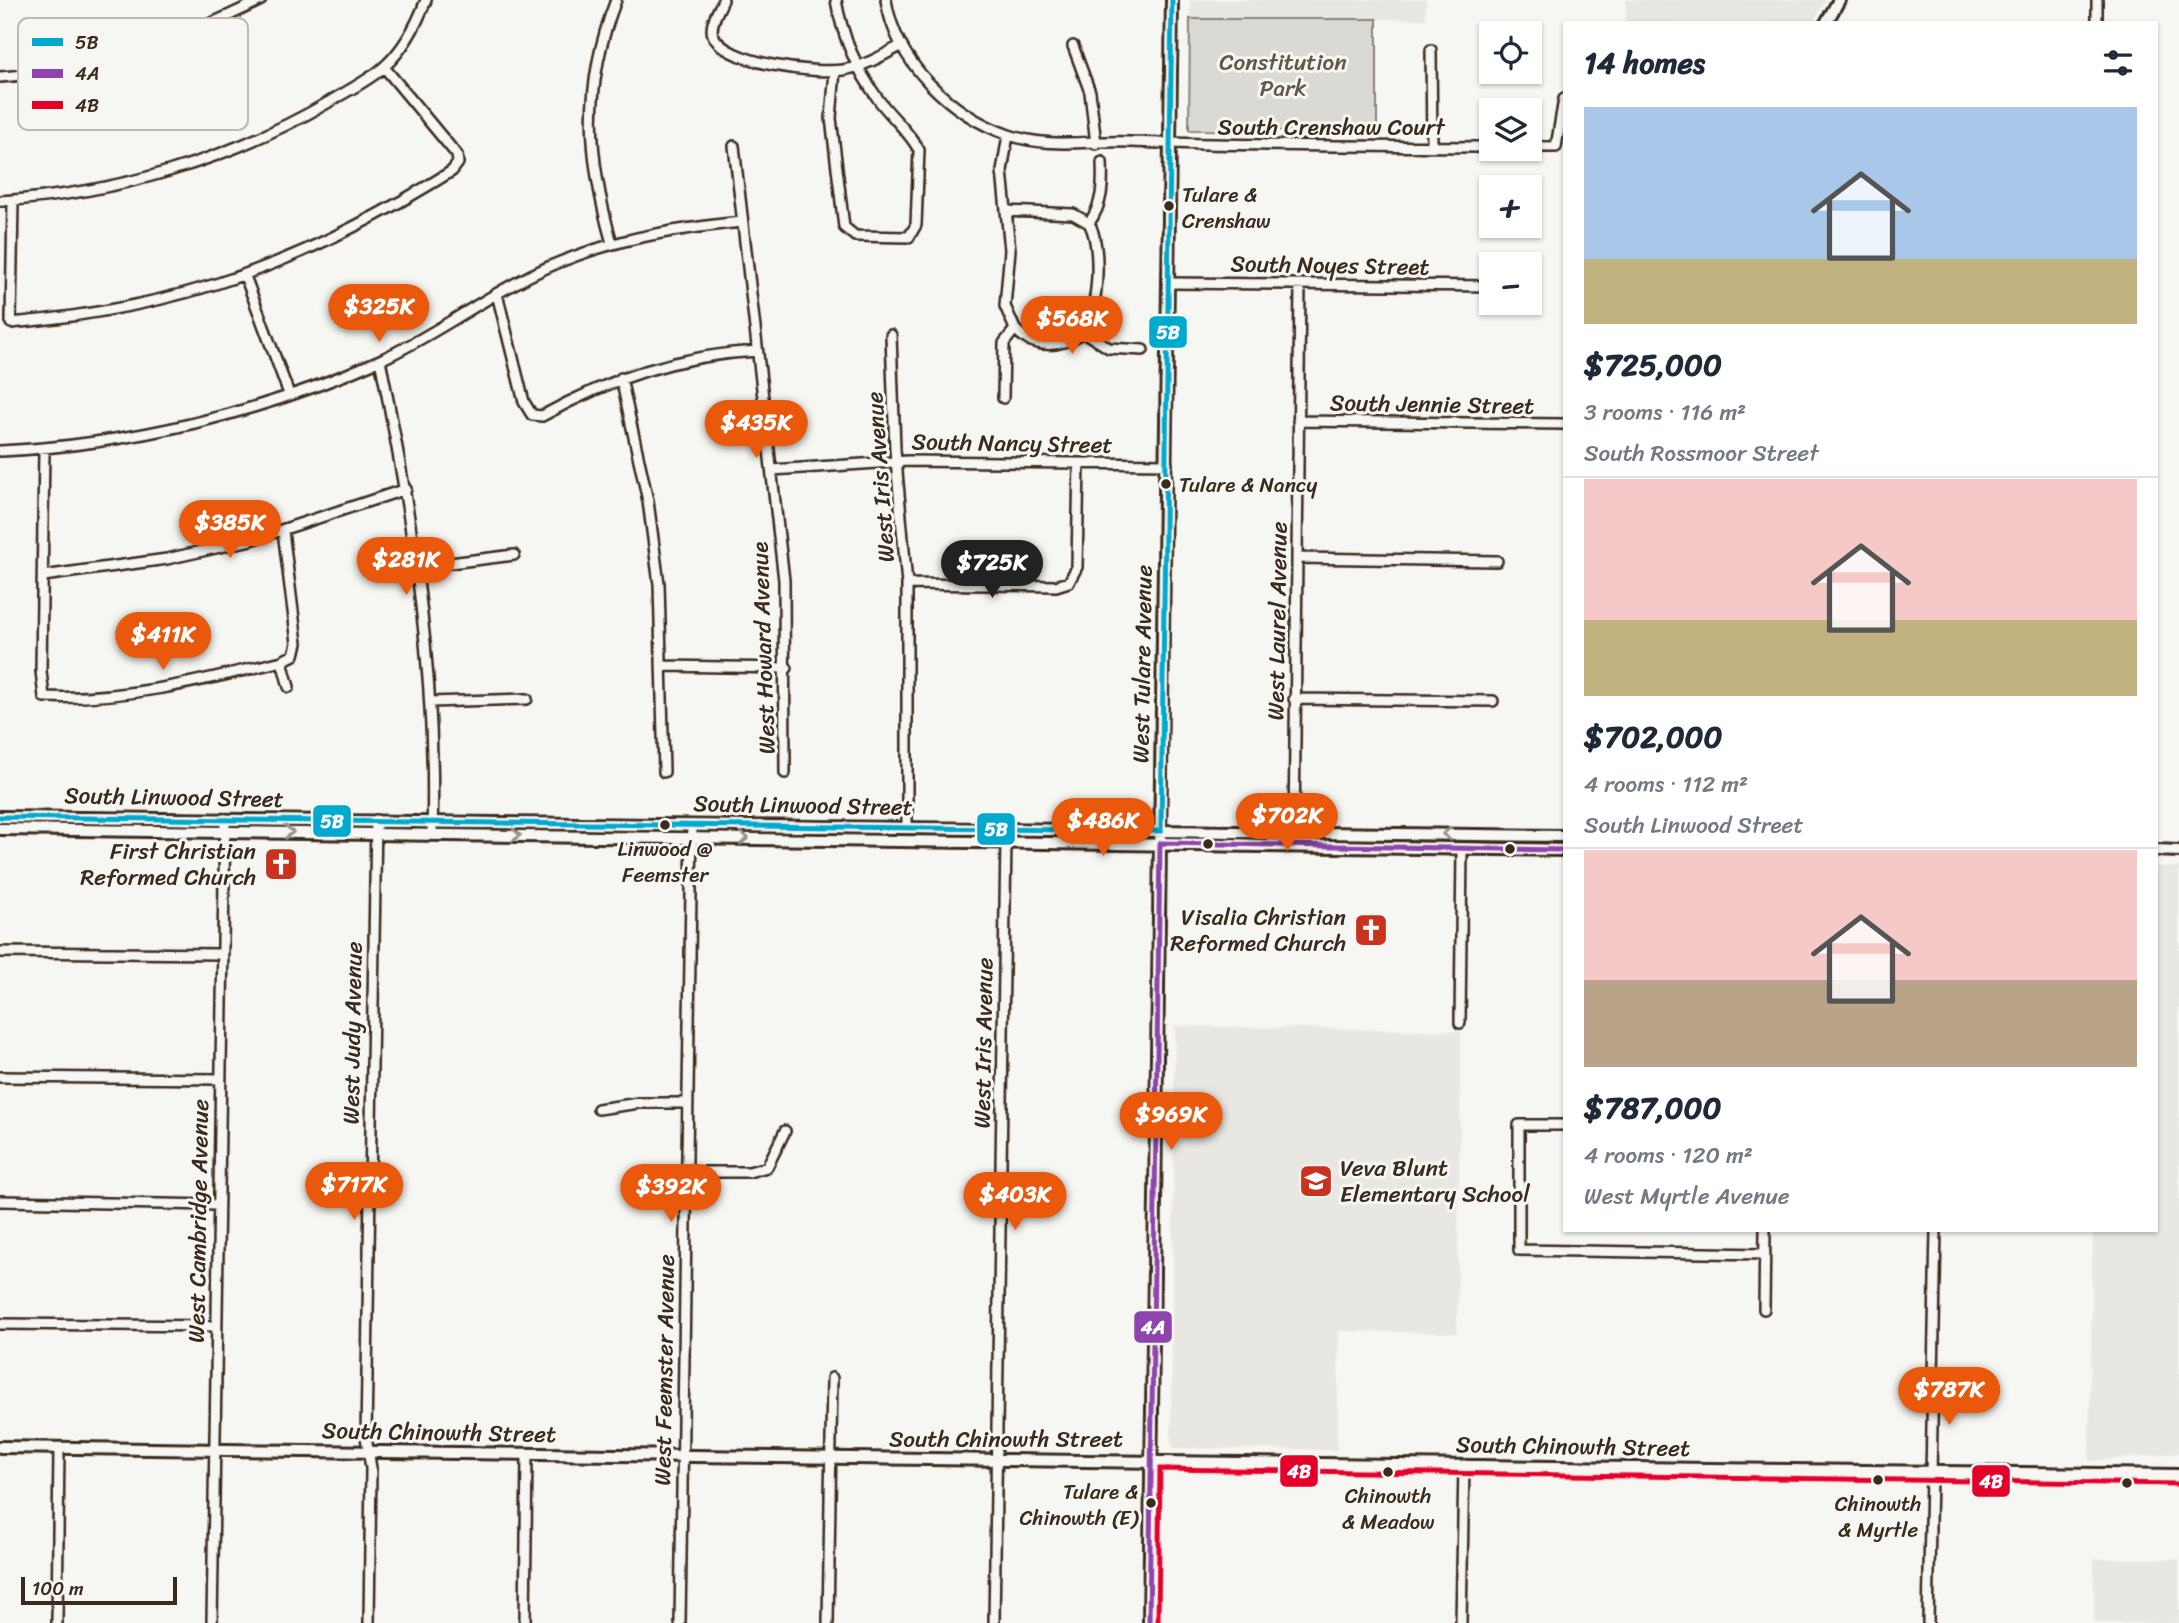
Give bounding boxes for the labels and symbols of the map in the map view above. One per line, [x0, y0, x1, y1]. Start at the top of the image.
legend [18, 18, 248, 130]
text: 5B [75, 26, 99, 59]
park label: Constitution Park [1219, 42, 1347, 109]
text: 4A [75, 57, 99, 90]
text: 4B [75, 89, 99, 122]
street label: South Crenshaw Court [1218, 107, 1446, 148]
place label: Tulare & Crenshaw [1182, 176, 1271, 240]
marker: Tulare & Crenshaw [1162, 199, 1176, 213]
street label: South Noyes Street [1230, 243, 1430, 288]
pin: $325K [330, 284, 428, 344]
pin: $568K [1023, 296, 1121, 356]
line badge: 5B [1148, 315, 1188, 349]
text: 5B [1156, 316, 1180, 349]
street label: South Jennie Street [1329, 382, 1535, 427]
street label: West Iris Avenue [854, 390, 907, 564]
pin: $435K [707, 400, 805, 460]
street label: South Nancy Street [911, 421, 1113, 466]
place label: Tulare & Nancy [1179, 466, 1317, 504]
marker: Tulare & Nancy [1159, 477, 1173, 491]
pin: $385K [181, 500, 279, 560]
street label: West Laurel Avenue [1255, 521, 1300, 721]
pin: $281K [357, 538, 455, 597]
pin: $725K [943, 540, 1041, 600]
street label: West Howard Avenue [739, 541, 788, 755]
street label: West Tulare Avenue [1120, 564, 1165, 763]
pin: $411K [114, 612, 212, 672]
street label: South Linwood Street [64, 775, 284, 820]
street label: South Linwood Street [693, 783, 913, 828]
pin: $702K [1238, 794, 1336, 853]
pin: $486K [1054, 798, 1152, 858]
line badge: 5B [312, 804, 352, 838]
text: 5B [320, 805, 344, 838]
line badge: 5B [976, 812, 1016, 846]
text: 5B [984, 813, 1008, 846]
marker: Linwood @ Feemster [658, 818, 672, 832]
one-way arrow [284, 824, 294, 840]
one-way arrow [1442, 826, 1452, 842]
one-way arrow [511, 828, 522, 843]
place label: Linwood @ Feemster [617, 830, 713, 894]
one-way arrow [739, 830, 749, 846]
place label: First Christian Reformed Church [80, 831, 256, 898]
unlabelled marker [1201, 837, 1215, 851]
unlabelled marker [1503, 842, 1517, 856]
church icon: First Christian Reformed Church [262, 845, 300, 883]
place label: Visalia Christian Reformed Church [1170, 897, 1346, 964]
church icon: Visalia Christian Reformed Church [1352, 911, 1390, 949]
street label: West Judy Avenue [330, 941, 375, 1125]
street label: West Iris Avenue [962, 957, 1005, 1129]
pin: $969K [1122, 1092, 1220, 1152]
street label: West Cambridge Avenue [176, 1099, 221, 1343]
place label: Veva Blunt Elementary School [1340, 1148, 1530, 1215]
pin: $717K [305, 1162, 403, 1222]
school or university icon: Veva Blunt Elementary School [1297, 1162, 1335, 1200]
pin: $392K [622, 1164, 720, 1224]
pin: $403K [966, 1172, 1064, 1232]
street label: West Feemster Avenue [642, 1254, 687, 1486]
line badge: 4A [1133, 1310, 1173, 1344]
text: 4A [1140, 1311, 1165, 1344]
pin: $787K [1900, 1368, 1998, 1427]
street label: South Chinowth Street [322, 1410, 556, 1455]
street label: South Chinowth Street [889, 1419, 1123, 1460]
street label: South Chinowth Street [1456, 1424, 1690, 1469]
line badge: 4B [1279, 1454, 1319, 1488]
text: 4B [1286, 1455, 1311, 1488]
line badge: 4B [1971, 1464, 2011, 1498]
marker: Chinowth & Meadow [1381, 1465, 1395, 1479]
text: 4B [1978, 1465, 2003, 1498]
place label: Tulare & Chinowth (E) [1019, 1473, 1140, 1537]
marker: Chinowth & Myrtle [1871, 1473, 1885, 1487]
unlabelled marker [2120, 1476, 2134, 1490]
place label: Chinowth & Meadow [1341, 1477, 1435, 1541]
place label: Chinowth & Myrtle [1835, 1485, 1921, 1549]
marker: Tulare & Chinowth (E) [1144, 1496, 1158, 1510]
scale bar [21, 1574, 177, 1606]

